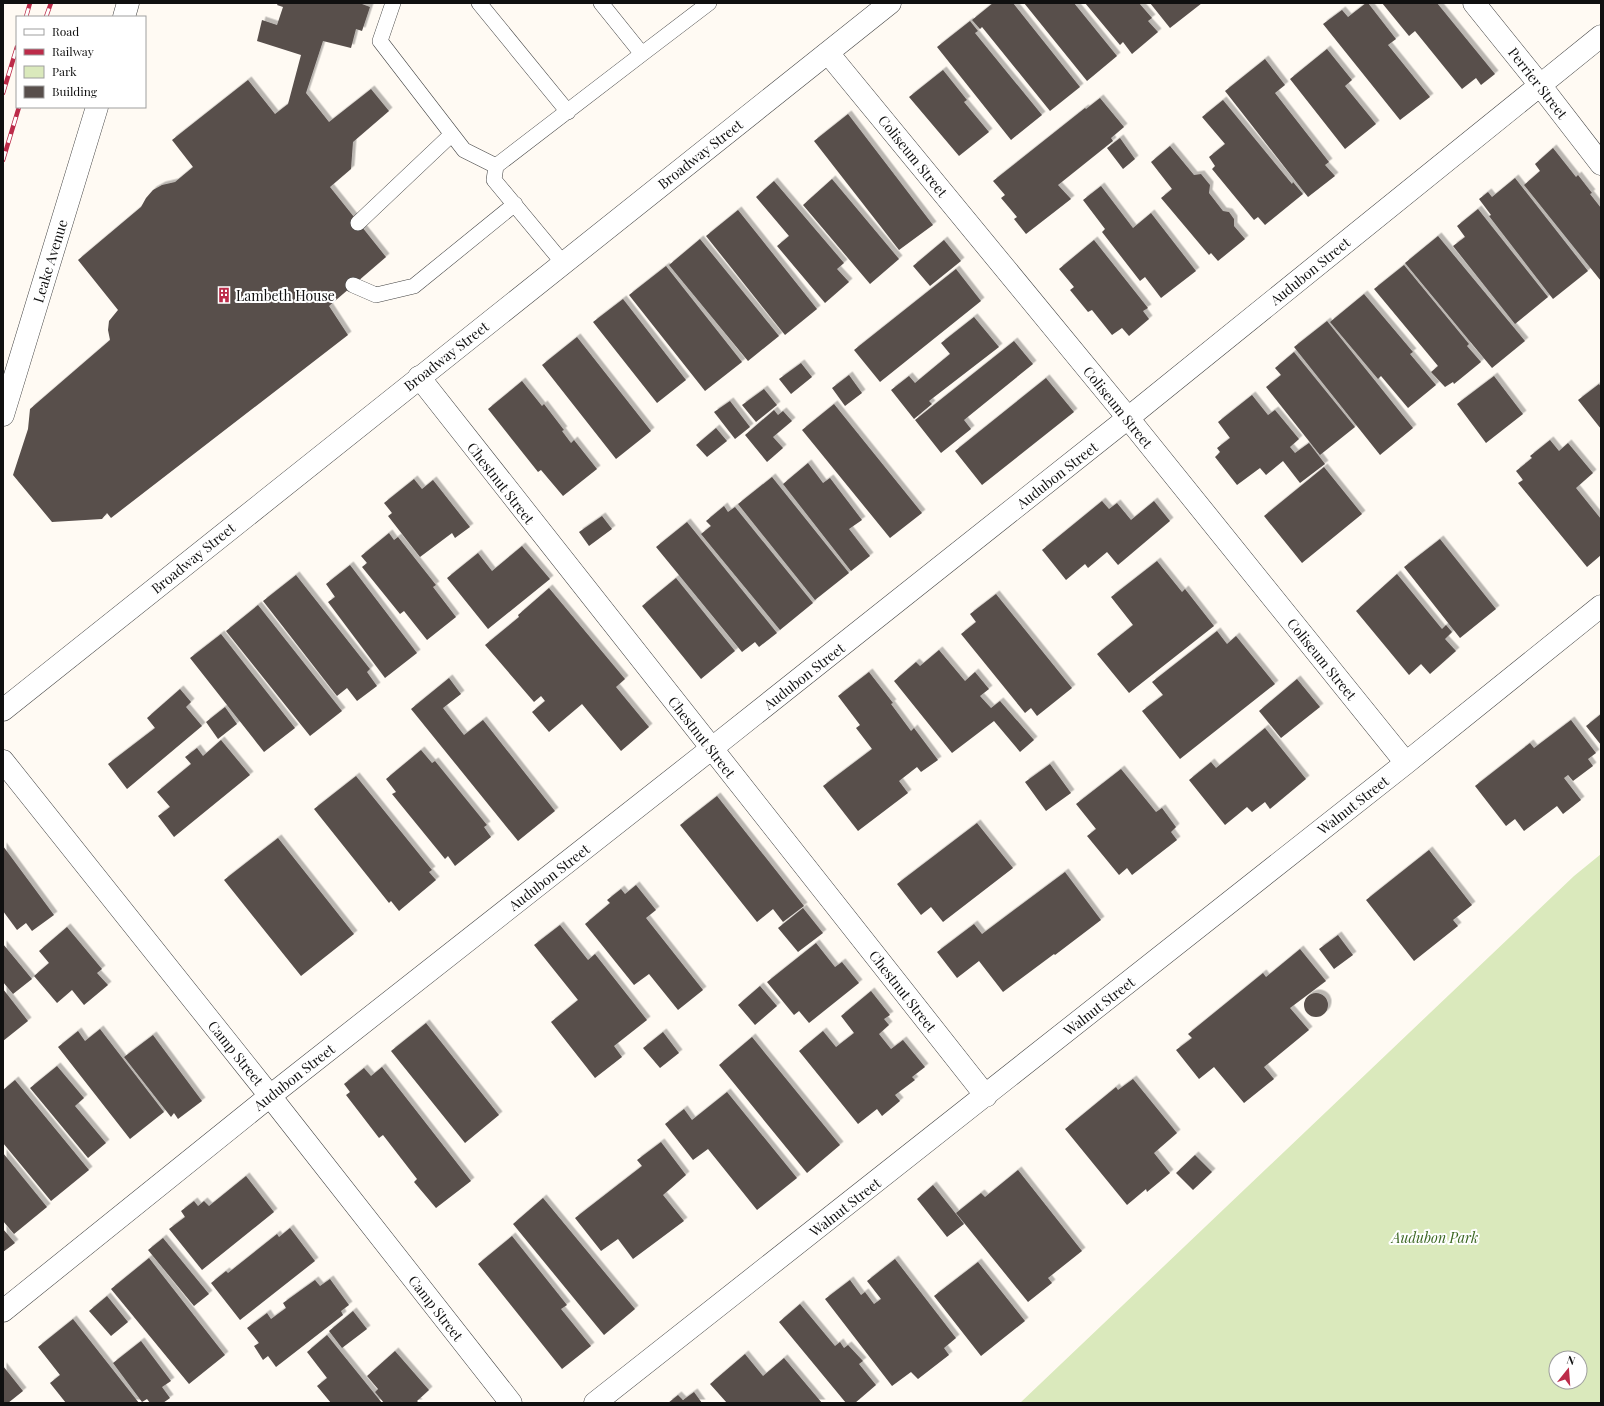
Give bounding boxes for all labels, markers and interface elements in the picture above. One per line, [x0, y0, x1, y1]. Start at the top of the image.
legend [16, 16, 146, 108]
text: Road [52, 23, 79, 39]
text: Railway [52, 43, 94, 59]
street label: Perrier Street [1504, 43, 1573, 123]
text: Park [52, 63, 77, 79]
text: Building [52, 83, 98, 99]
street label: Coliseum Street [874, 111, 953, 202]
street label: Broadway Street [654, 114, 747, 193]
street label: Leake Avenue [28, 217, 72, 305]
street label: Audubon Street [1265, 232, 1355, 310]
building icon: Lambeth House [215, 286, 233, 304]
place label: Lambeth House [236, 286, 335, 305]
street label: Broadway Street [400, 316, 493, 395]
street label: Coliseum Street [1079, 362, 1158, 453]
street label: Audubon Street [1012, 437, 1102, 513]
street label: Chestnut Street [463, 438, 539, 528]
street label: Broadway Street [147, 518, 240, 598]
street label: Coliseum Street [1283, 614, 1362, 705]
street label: Audubon Street [759, 638, 849, 714]
street label: Chestnut Street [664, 692, 740, 782]
street label: Walnut Street [1313, 771, 1393, 839]
street label: Audubon Street [504, 839, 594, 915]
street label: Chestnut Street [865, 946, 941, 1036]
street label: Walnut Street [1059, 972, 1139, 1040]
street label: Camp Street [204, 1017, 269, 1090]
street label: Audubon Street [249, 1039, 339, 1115]
street label: Walnut Street [805, 1173, 885, 1241]
park label: Audubon Park [1390, 1228, 1478, 1247]
street label: Camp Street [404, 1271, 468, 1345]
north arrow [1548, 1350, 1588, 1390]
text: N [1565, 1352, 1577, 1368]

